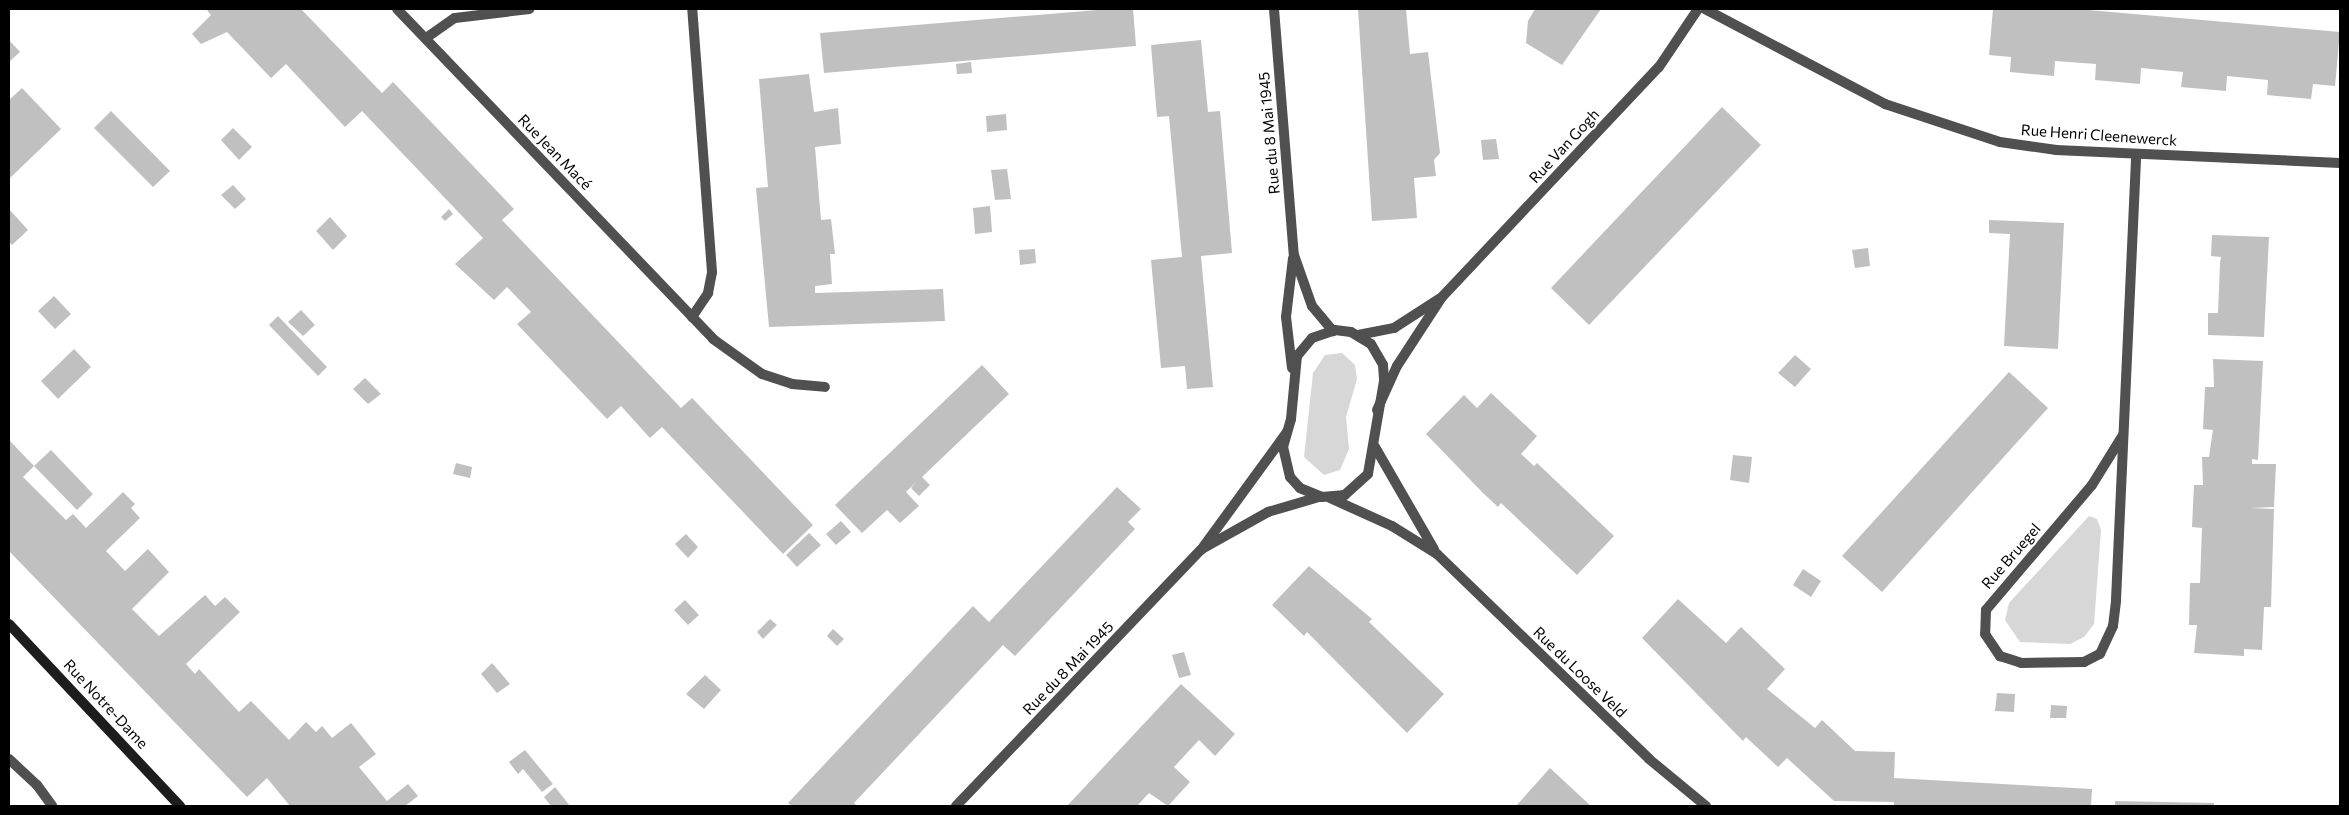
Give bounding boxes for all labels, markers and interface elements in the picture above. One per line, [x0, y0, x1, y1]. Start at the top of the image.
street label: Rue du 8 Mai 1945 [1255, 71, 1283, 195]
street label: Rue Van Gogh [1525, 105, 1603, 187]
street label: Rue Jean Macé [514, 110, 596, 194]
street label: Rue Henri Cleenewerck [2020, 121, 2178, 149]
street label: Rue Bruegel [1978, 520, 2044, 592]
street label: Rue du 8 Mai 1945 [1019, 618, 1117, 718]
street label: Rue du Loose Veld [1530, 623, 1630, 721]
street label: Rue Notre-Dame [60, 656, 152, 752]

